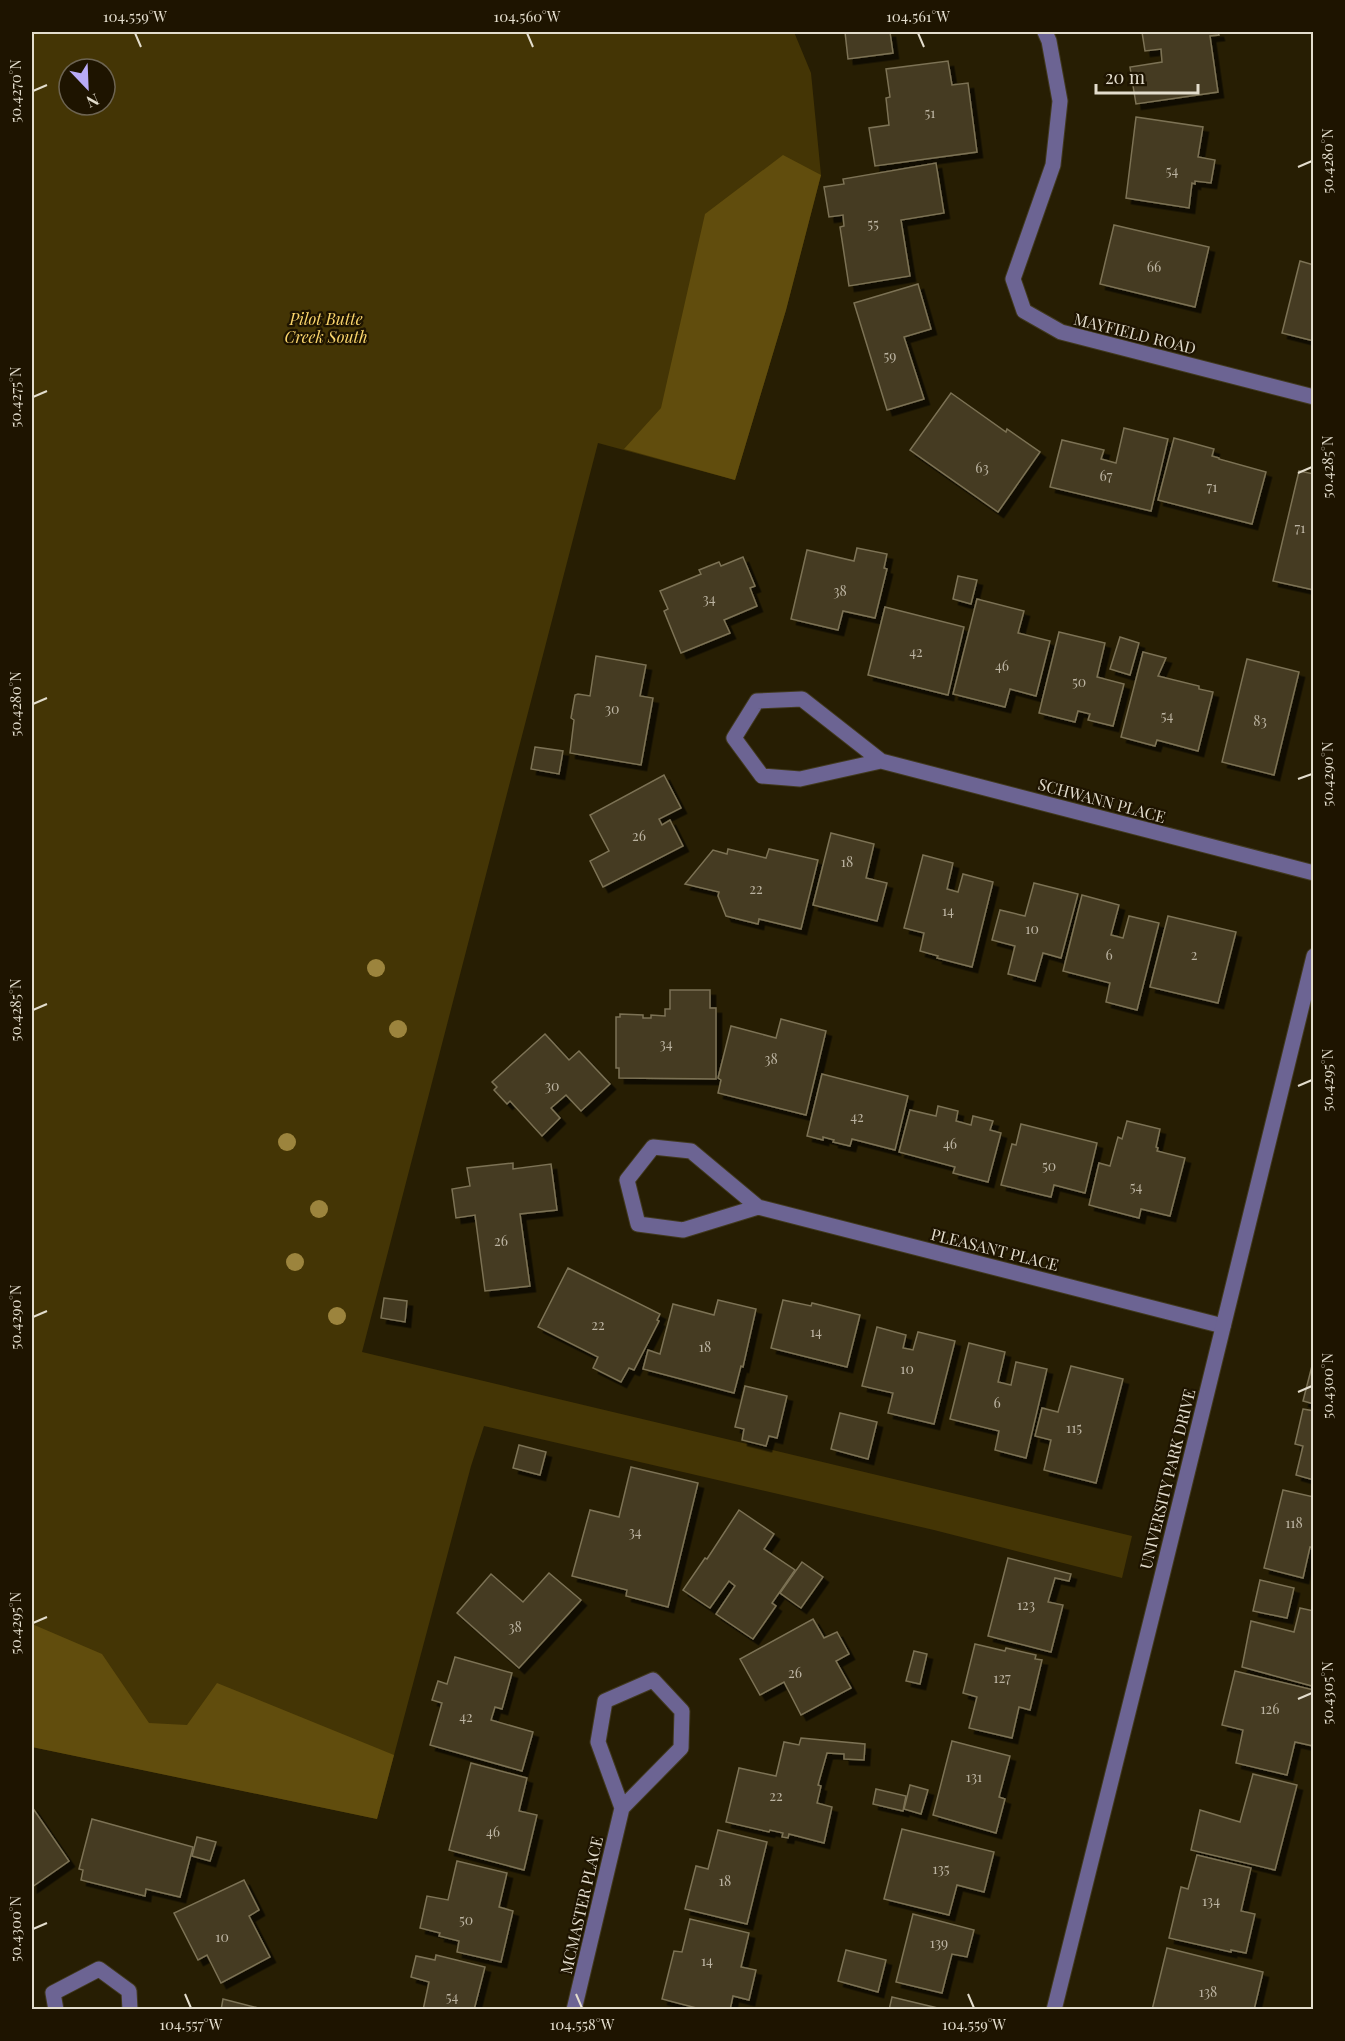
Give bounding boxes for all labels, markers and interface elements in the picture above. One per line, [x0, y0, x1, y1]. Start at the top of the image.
text: 104.559°W [103, 6, 167, 26]
text: 104.560°W [494, 6, 561, 26]
text: 104.561°W [886, 6, 950, 26]
north arrow [57, 57, 117, 117]
scale bar [1096, 57, 1198, 95]
text: 50.4270°N [5, 59, 25, 123]
text: 20 m [1105, 65, 1145, 89]
text: N [83, 89, 102, 113]
house number: 51 [925, 103, 936, 122]
text: 50.4280°N [1317, 128, 1337, 194]
house number: 54 [1166, 161, 1178, 180]
house number: 55 [867, 214, 879, 233]
house number: 66 [1147, 257, 1161, 276]
park label: Pilot Butte Creek South [285, 308, 367, 347]
street label: MAYFIELD ROAD [1072, 308, 1198, 358]
house number: 59 [884, 346, 896, 365]
text: 50.4275°N [5, 366, 25, 428]
text: 50.4285°N [1317, 435, 1337, 499]
house number: 63 [975, 458, 989, 477]
house number: 67 [1100, 466, 1113, 485]
house number: 71 [1207, 477, 1217, 496]
house number: 71 [1295, 518, 1305, 537]
house number: 38 [833, 581, 847, 600]
house number: 34 [702, 589, 716, 608]
house number: 42 [909, 642, 923, 661]
house number: 46 [995, 656, 1009, 675]
text: 50.4280°N [5, 671, 25, 737]
house number: 50 [1072, 672, 1086, 691]
house number: 30 [605, 699, 619, 718]
house number: 54 [1161, 706, 1173, 725]
house number: 83 [1253, 711, 1267, 730]
text: 50.4290°N [1317, 741, 1337, 807]
street label: SCHWANN PLACE [1036, 773, 1168, 827]
house number: 26 [632, 826, 646, 845]
house number: 18 [841, 852, 853, 871]
house number: 22 [749, 879, 763, 898]
house number: 14 [942, 901, 954, 920]
house number: 10 [1025, 919, 1039, 938]
house number: 6 [1105, 945, 1113, 964]
house number: 2 [1191, 945, 1198, 964]
text: 50.4285°N [5, 978, 25, 1042]
house number: 34 [659, 1034, 673, 1053]
text: 50.4295°N [1317, 1048, 1337, 1111]
house number: 38 [764, 1049, 778, 1068]
house number: 30 [545, 1076, 559, 1095]
house number: 42 [850, 1107, 864, 1126]
house number: 46 [943, 1134, 957, 1153]
house number: 50 [1042, 1156, 1056, 1175]
house number: 54 [1130, 1177, 1142, 1196]
street label: PLEASANT PLACE [929, 1223, 1061, 1275]
house number: 26 [494, 1231, 508, 1250]
text: 50.4290°N [5, 1284, 25, 1350]
house number: 22 [591, 1315, 605, 1334]
house number: 14 [810, 1322, 822, 1341]
house number: 18 [699, 1337, 711, 1356]
text: 50.4300°N [1317, 1353, 1337, 1419]
house number: 10 [900, 1359, 914, 1378]
street label: UNIVERSITY PARK DRIVE [1134, 1387, 1200, 1571]
house number: 6 [993, 1393, 1001, 1412]
house number: 115 [1066, 1418, 1082, 1437]
house number: 118 [1285, 1513, 1303, 1532]
house number: 34 [628, 1522, 642, 1541]
text: 50.4295°N [5, 1591, 25, 1654]
house number: 123 [1017, 1595, 1035, 1614]
house number: 38 [508, 1617, 522, 1636]
text: 50.4305°N [1317, 1661, 1337, 1725]
house number: 26 [788, 1663, 802, 1682]
house number: 127 [993, 1668, 1011, 1687]
house number: 126 [1260, 1699, 1280, 1718]
house number: 42 [459, 1707, 473, 1726]
house number: 131 [966, 1767, 982, 1786]
house number: 22 [769, 1786, 783, 1805]
house number: 46 [486, 1822, 500, 1841]
street label: MCMASTER PLACE [555, 1834, 607, 1976]
house number: 135 [932, 1859, 950, 1878]
house number: 18 [719, 1871, 731, 1890]
house number: 134 [1202, 1891, 1220, 1910]
text: 50.4300°N [5, 1896, 25, 1962]
house number: 50 [459, 1910, 473, 1929]
house number: 10 [215, 1927, 229, 1946]
house number: 139 [930, 1933, 948, 1952]
house number: 14 [701, 1951, 713, 1970]
house number: 138 [1199, 1982, 1217, 2001]
house number: 54 [446, 1987, 458, 2006]
text: 104.557°W [160, 2014, 223, 2034]
text: 104.558°W [550, 2014, 615, 2034]
text: 104.559°W [942, 2014, 1006, 2034]

